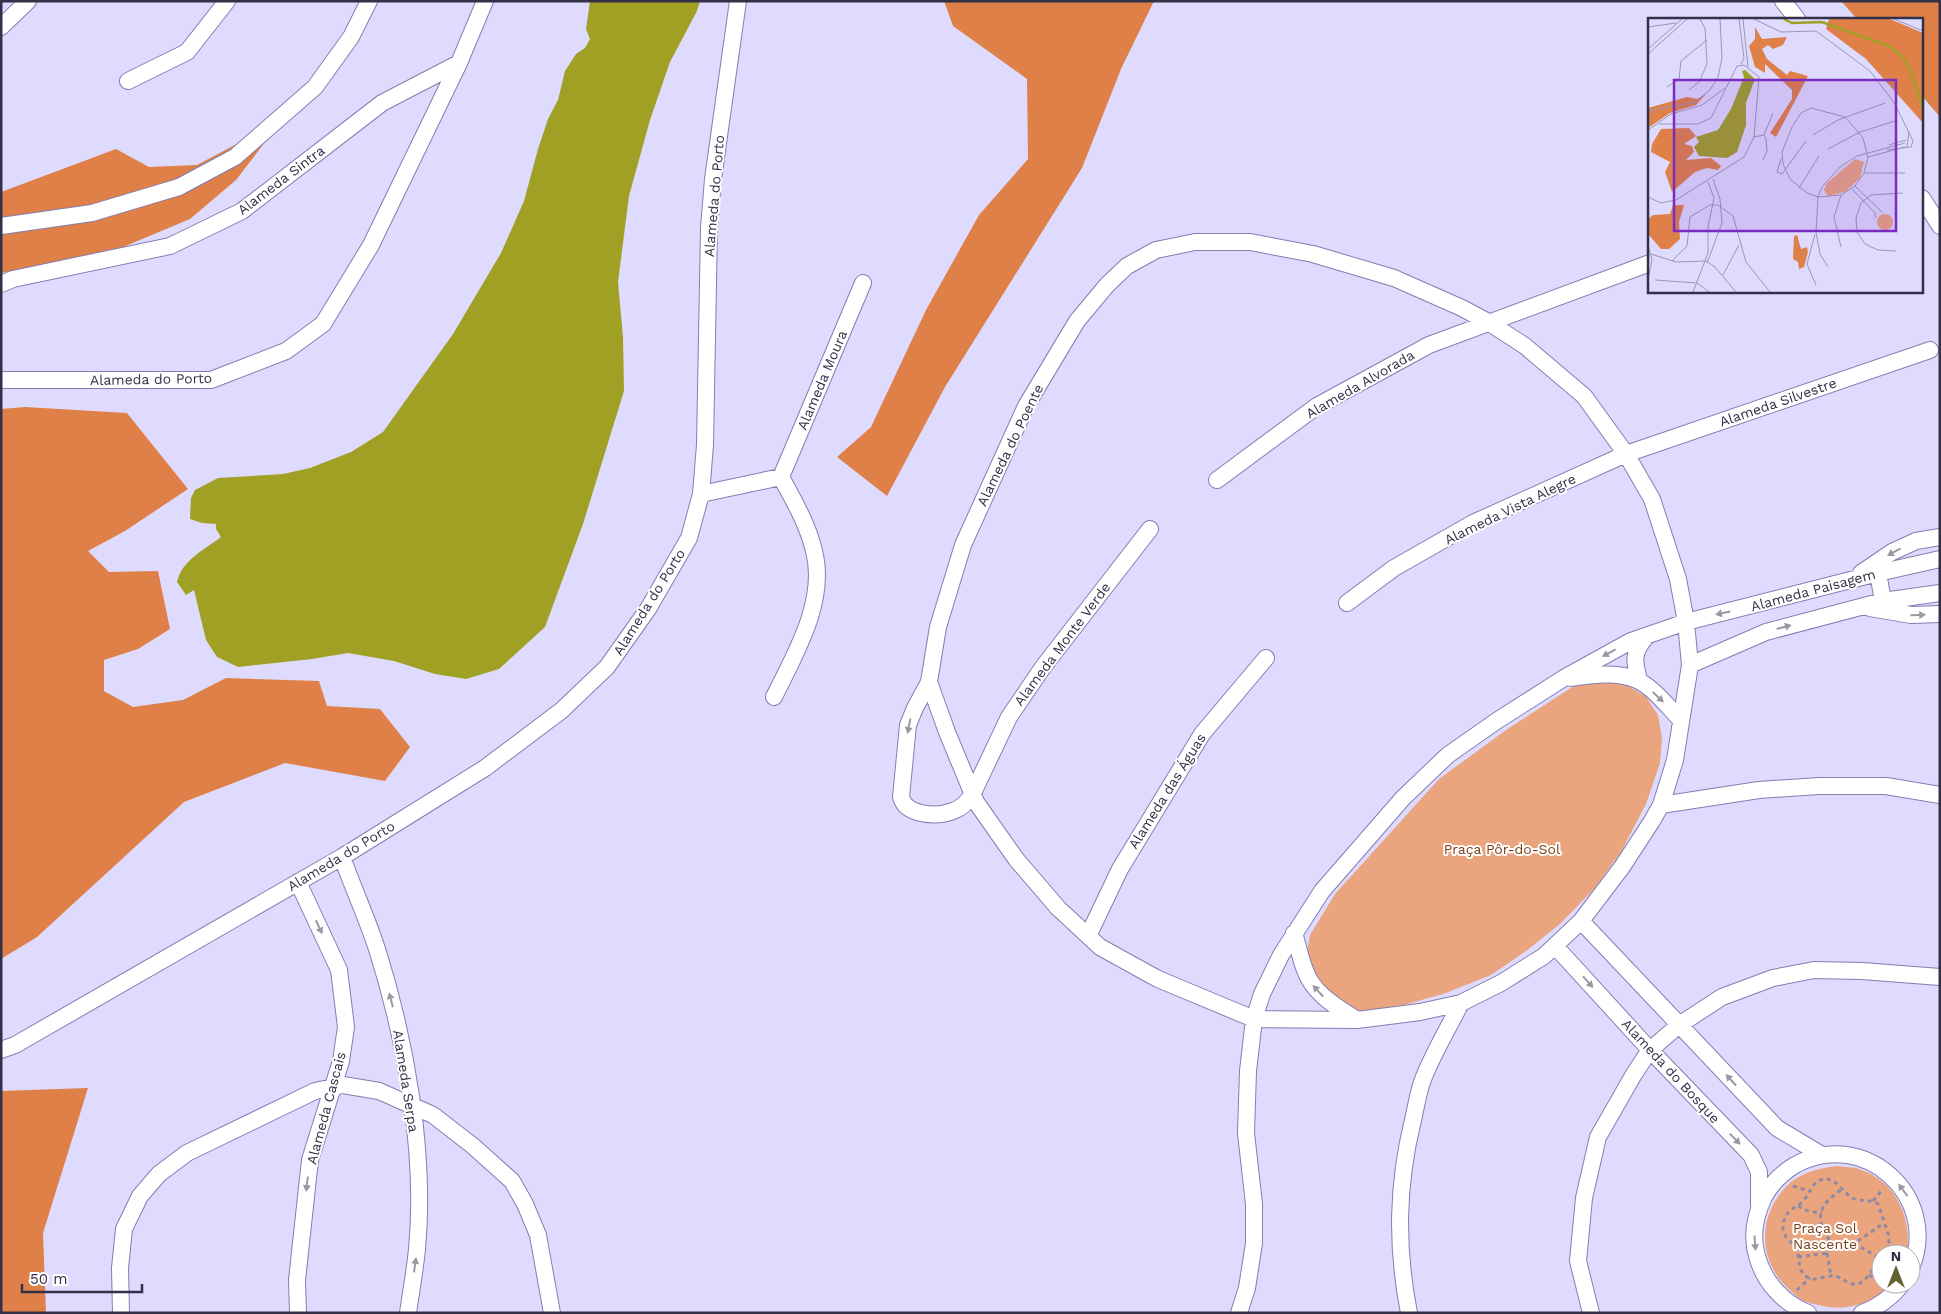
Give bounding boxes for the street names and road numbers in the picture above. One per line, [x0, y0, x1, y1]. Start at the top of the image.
street label: Alameda do Porto [701, 134, 727, 258]
street label: Alameda Sintra [234, 142, 328, 218]
street label: Alameda Moura [794, 328, 850, 432]
street label: Alameda Alvorada [1303, 346, 1417, 422]
street label: Alameda do Porto [90, 370, 212, 388]
street label: Alameda Silvestre [1717, 374, 1839, 430]
street label: Alameda do Poente [974, 382, 1046, 508]
street label: Alameda Vista Alegre [1442, 470, 1578, 548]
street label: Alameda do Porto [610, 546, 688, 658]
street label: Alameda Paisagem [1749, 566, 1877, 614]
street label: Alameda Monte Verde [1010, 579, 1114, 709]
street label: Alameda das Águas [1125, 730, 1209, 852]
street label: Alameda do Porto [284, 818, 398, 894]
street label: Alameda do Bosque [1619, 1016, 1723, 1126]
street label: Alameda Serpa [390, 1029, 422, 1133]
street label: Alameda Cascais [303, 1050, 349, 1166]

